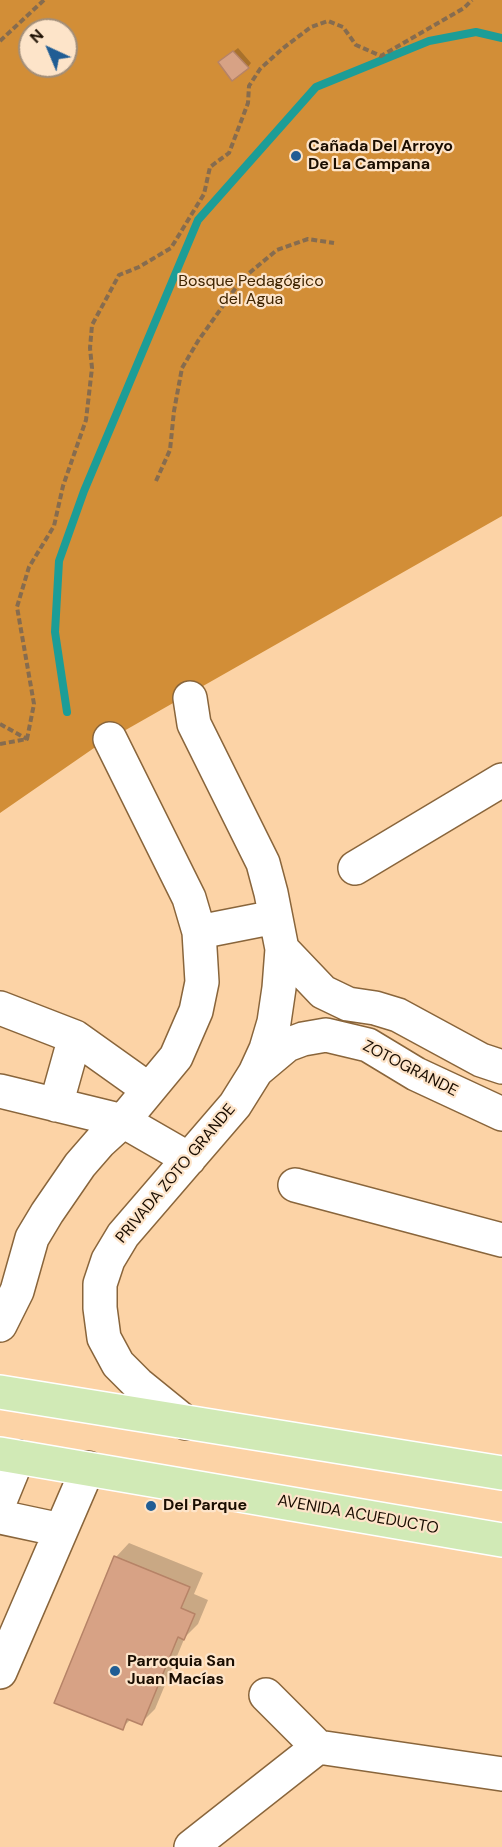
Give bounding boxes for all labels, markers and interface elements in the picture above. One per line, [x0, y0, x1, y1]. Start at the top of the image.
north arrow [18, 18, 78, 78]
text: N [25, 25, 48, 48]
place label: Cañada Del Arroyo De La Campana [308, 137, 453, 175]
marker: Cañada Del Arroyo De La Campana [289, 149, 303, 163]
park label: Bosque Pedagógico del Agua [178, 272, 324, 310]
street label: ZOTOGRANDE [359, 1037, 461, 1101]
street label: PRIVADA ZOTO GRANDE [112, 1100, 240, 1248]
street label: AVENIDA ACUEDUCTO [276, 1491, 440, 1539]
place label: Del Parque [163, 1496, 247, 1516]
marker: Del Parque [144, 1499, 158, 1513]
place label: Parroquia San Juan Macías [127, 1652, 235, 1690]
marker: Parroquia San Juan Macías [108, 1664, 122, 1678]

